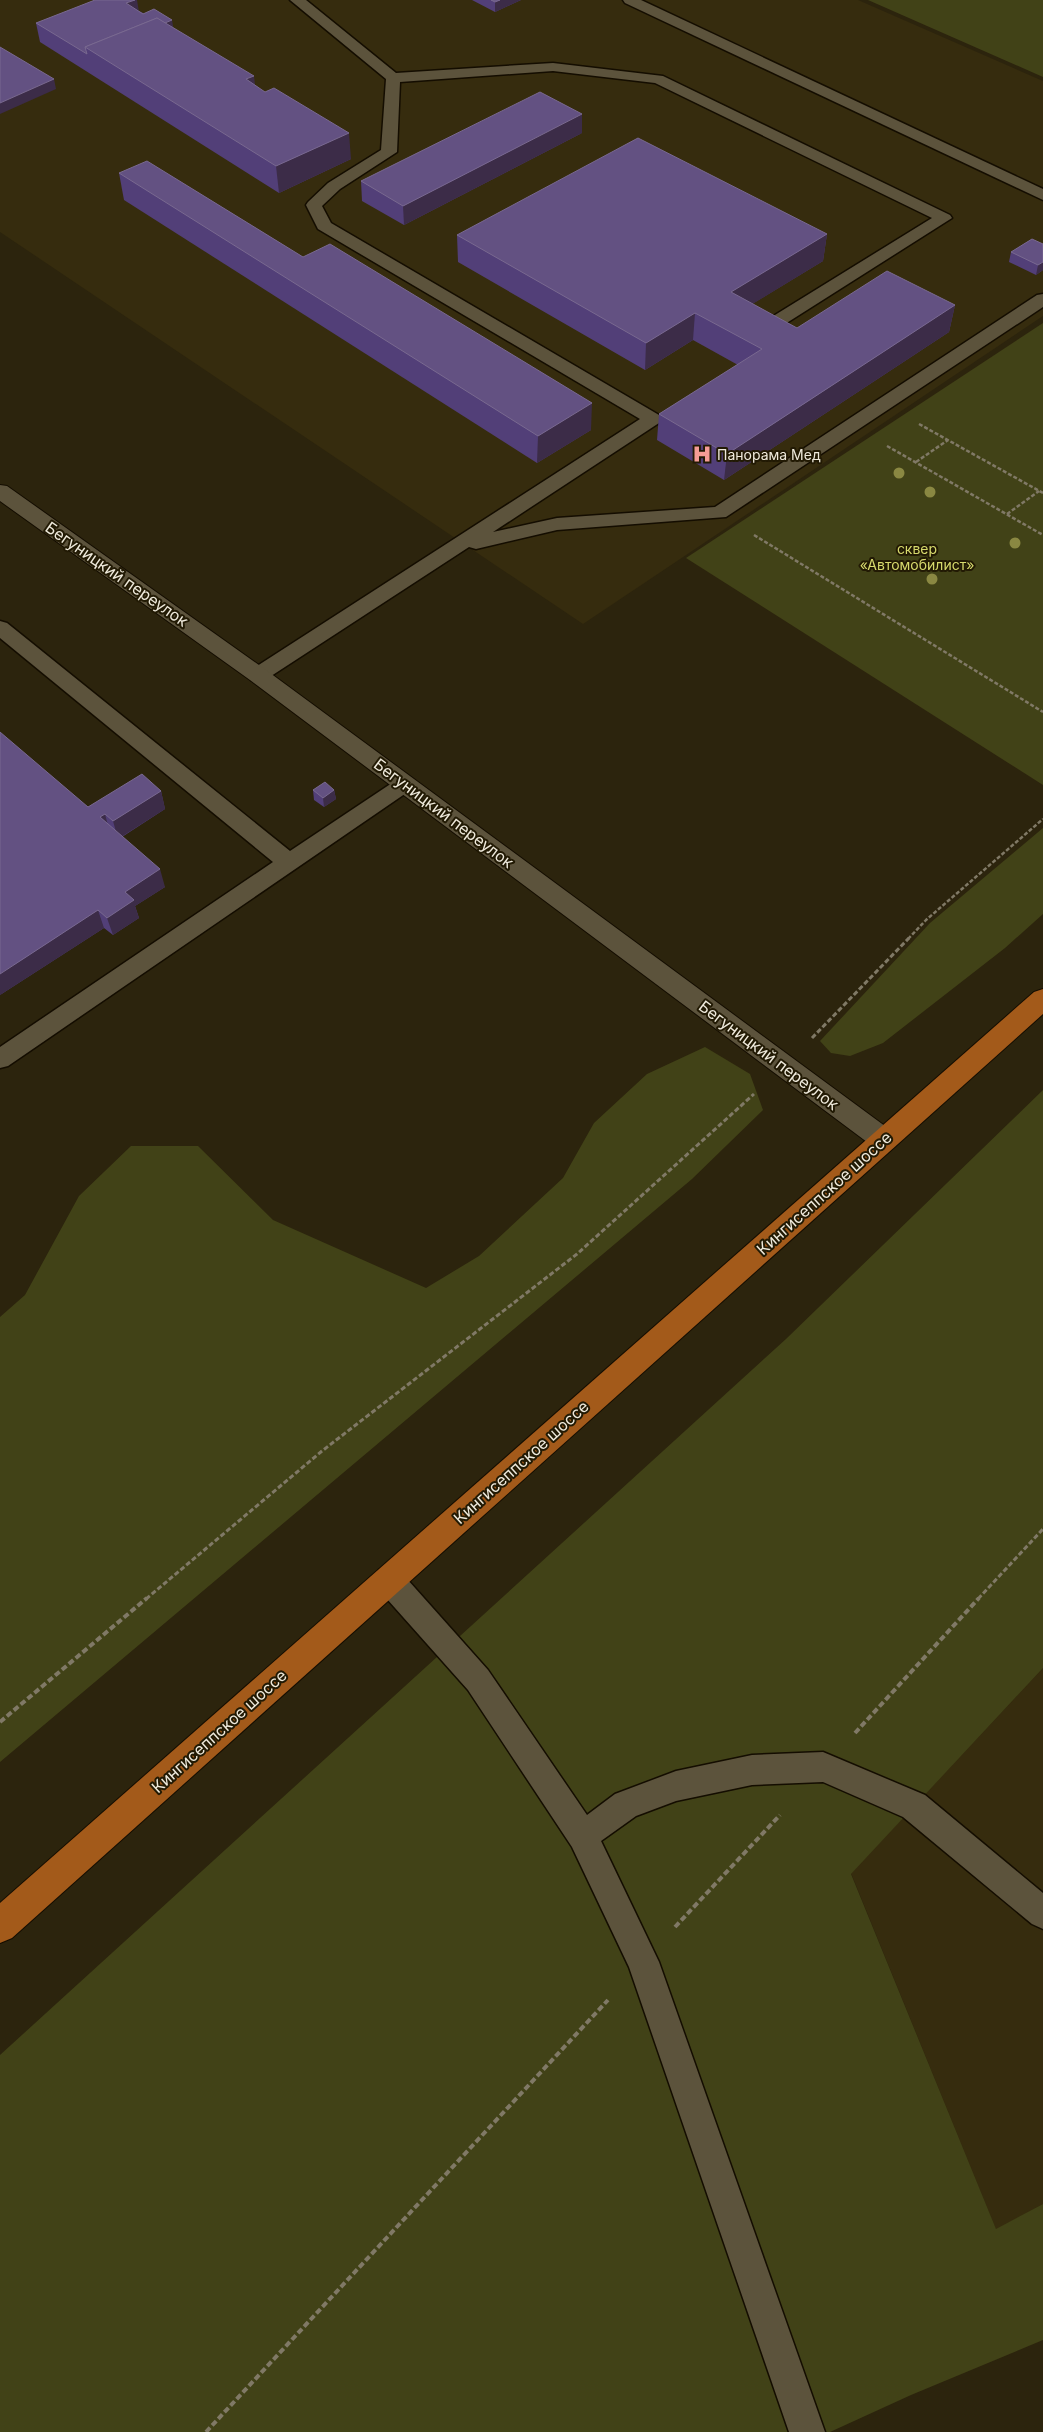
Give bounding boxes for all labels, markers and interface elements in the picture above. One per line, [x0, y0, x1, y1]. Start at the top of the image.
hospital icon: Панорама Мед [691, 443, 713, 465]
place label: Панорама Мед [717, 446, 821, 463]
street label: Бегуницкий переулок [42, 517, 193, 631]
park label: сквер «Автомобилист» [860, 540, 974, 573]
street label: Бегуницкий переулок [370, 754, 518, 872]
street label: Бегуницкий переулок [695, 996, 843, 1114]
street label: Кингисеппское шоссе [752, 1127, 896, 1259]
street label: Кингисеппское шоссе [449, 1396, 593, 1528]
street label: Кингисеппское шоссе [147, 1665, 291, 1797]

